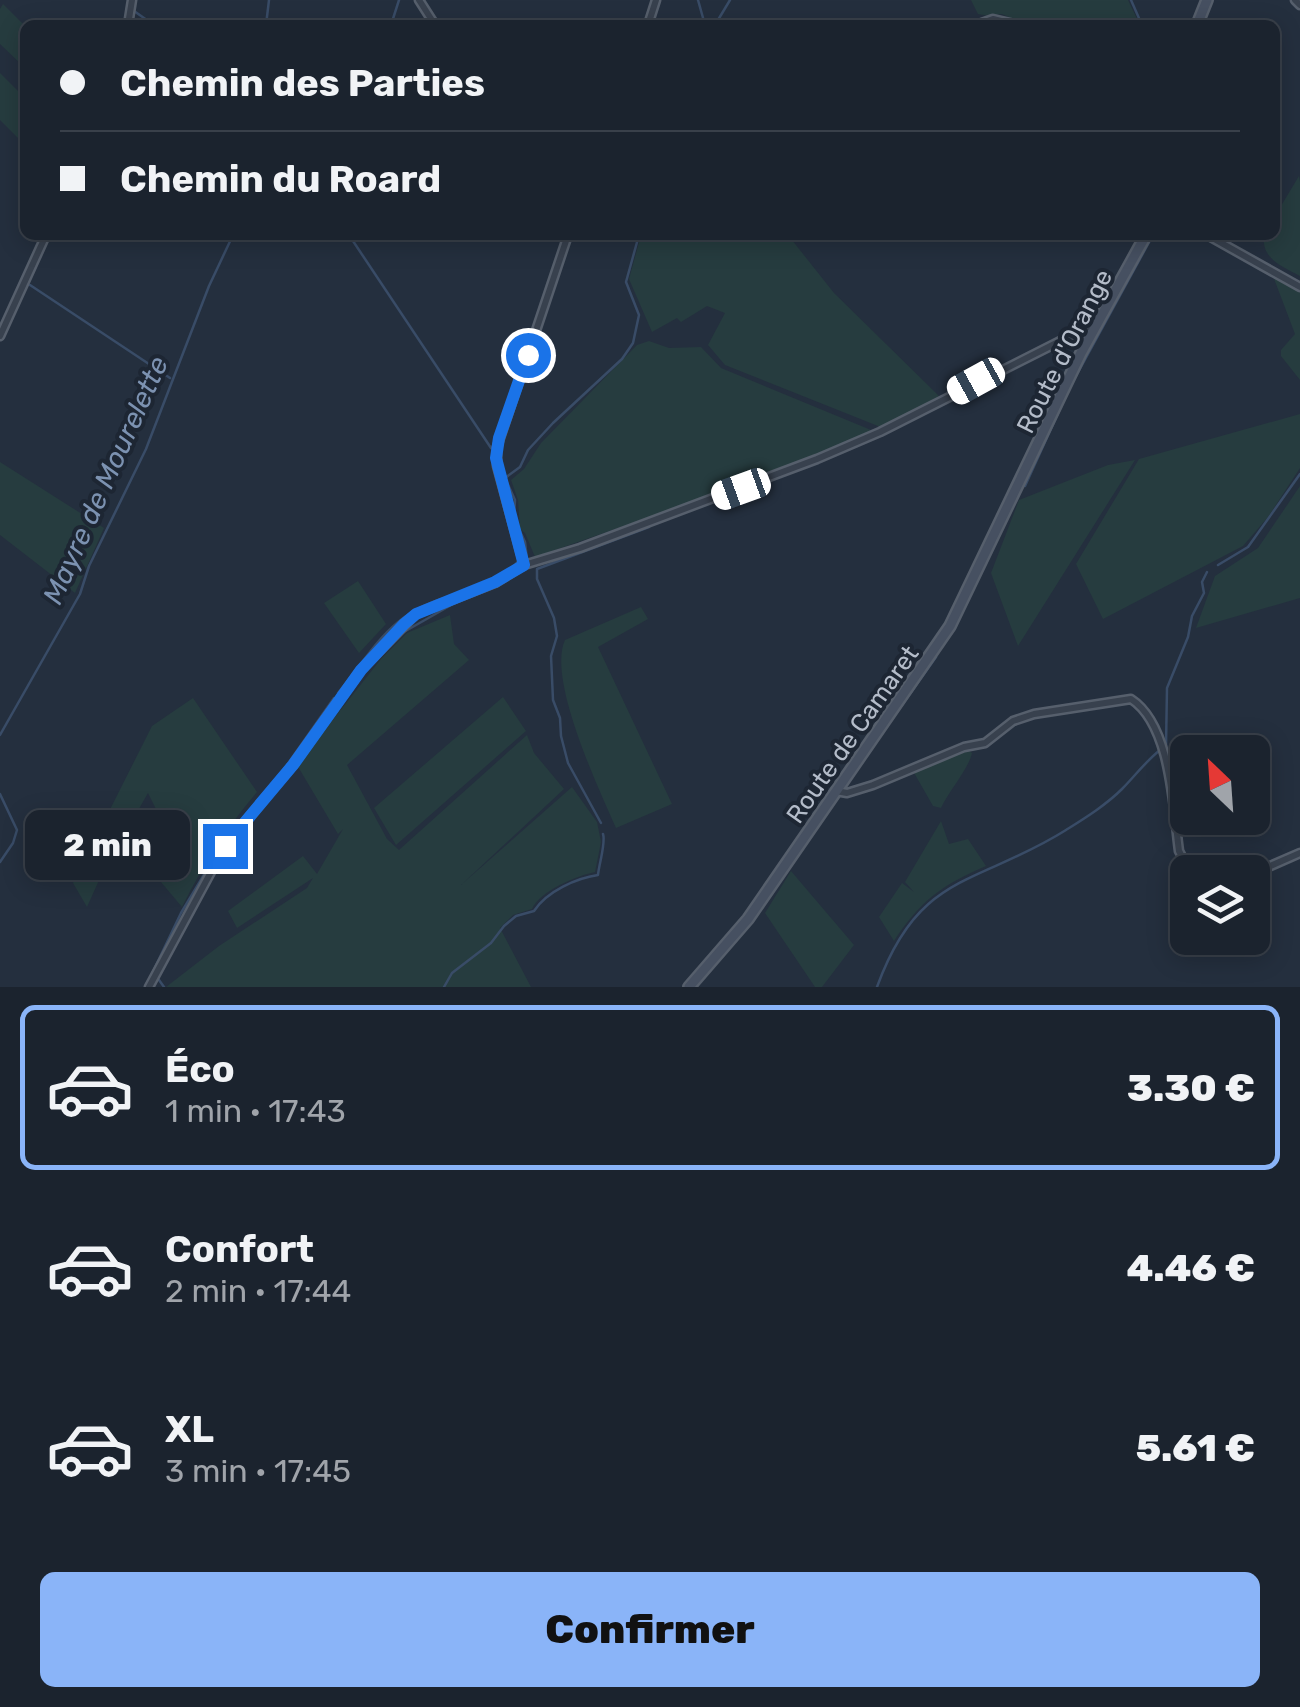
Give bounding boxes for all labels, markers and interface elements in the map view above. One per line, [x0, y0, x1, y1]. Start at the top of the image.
text: Chemin des Parties [120, 60, 485, 106]
text: Chemin du Roard [120, 156, 441, 202]
street label: Route d'Orange [1011, 264, 1118, 438]
route start [506, 333, 551, 378]
water label: Mayre de Mourelette [36, 351, 175, 609]
car [942, 353, 1010, 409]
car [708, 465, 774, 513]
street label: Route de Camaret [780, 640, 925, 829]
north arrow [1170, 735, 1270, 835]
map controls [1170, 735, 1270, 955]
callout: 2 min [25, 811, 190, 881]
route end [203, 824, 248, 869]
text: 2 min [63, 826, 152, 864]
button: layers [1170, 855, 1270, 955]
icon: car [45, 1043, 135, 1133]
text: Éco [165, 1046, 235, 1092]
text: 3.30 € [1127, 1065, 1255, 1111]
text: 1 min · 17:43 [165, 1092, 346, 1130]
icon: car [45, 1223, 135, 1313]
text: Confort [165, 1226, 314, 1272]
text: 4.46 € [1126, 1245, 1255, 1291]
text: 2 min · 17:44 [165, 1272, 352, 1310]
icon: car [45, 1403, 135, 1493]
text: XL [165, 1406, 214, 1452]
text: 5.61 € [1136, 1425, 1255, 1471]
text: 3 min · 17:45 [165, 1452, 351, 1490]
button: Confirmer [40, 1572, 1260, 1687]

